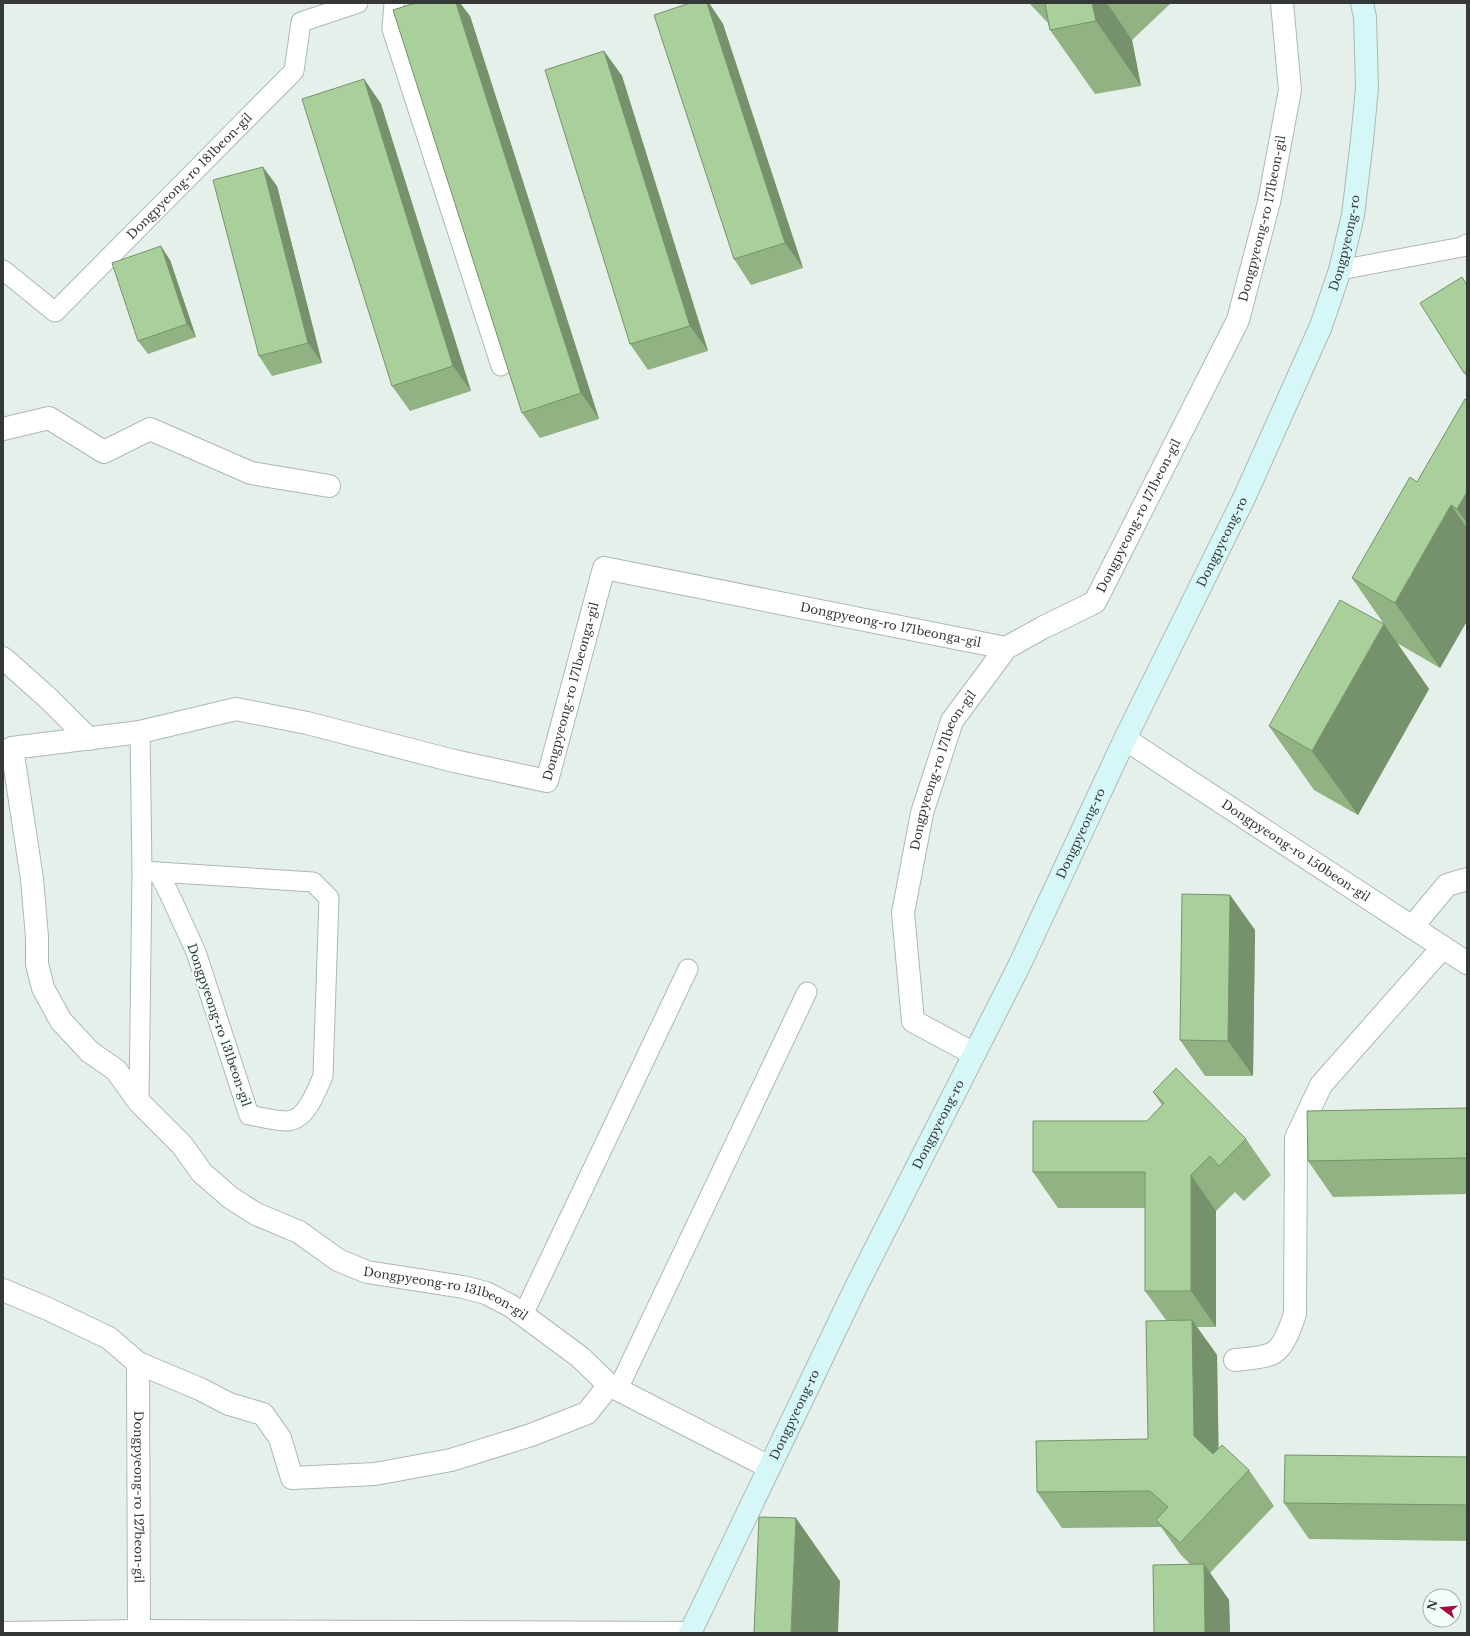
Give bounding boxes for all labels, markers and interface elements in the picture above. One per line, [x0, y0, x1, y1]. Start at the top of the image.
street label: Dongpyeong-ro 181beon-gil [123, 110, 255, 242]
street label: Dongpyeong-ro 171beon-gil [1235, 134, 1288, 303]
street label: Dongpyeong-ro [1325, 194, 1362, 293]
street label: Dongpyeong-ro 171beon-gil [1093, 436, 1184, 595]
street label: Dongpyeong-ro [1193, 494, 1250, 589]
street label: Dongpyeong-ro 171beonga-gil [799, 599, 983, 650]
street label: Dongpyeong-ro 171beonga-gil [539, 600, 602, 782]
street label: Dongpyeong-ro 171beon-gil [907, 687, 979, 851]
street label: Dongpyeong-ro [1053, 785, 1108, 881]
street label: Dongpyeong-ro 150beon-gil [1219, 796, 1373, 904]
street label: Dongpyeong-ro 131beon-gil [184, 941, 255, 1108]
street label: Dongpyeong-ro [909, 1077, 967, 1172]
street label: Dongpyeong-ro 131beon-gil [362, 1264, 531, 1323]
street label: Dongpyeong-ro [766, 1367, 822, 1462]
street label: Dongpyeong-ro 127beon-gil [131, 1411, 147, 1583]
north arrow [1422, 1588, 1462, 1628]
text: N [1424, 1598, 1441, 1612]

